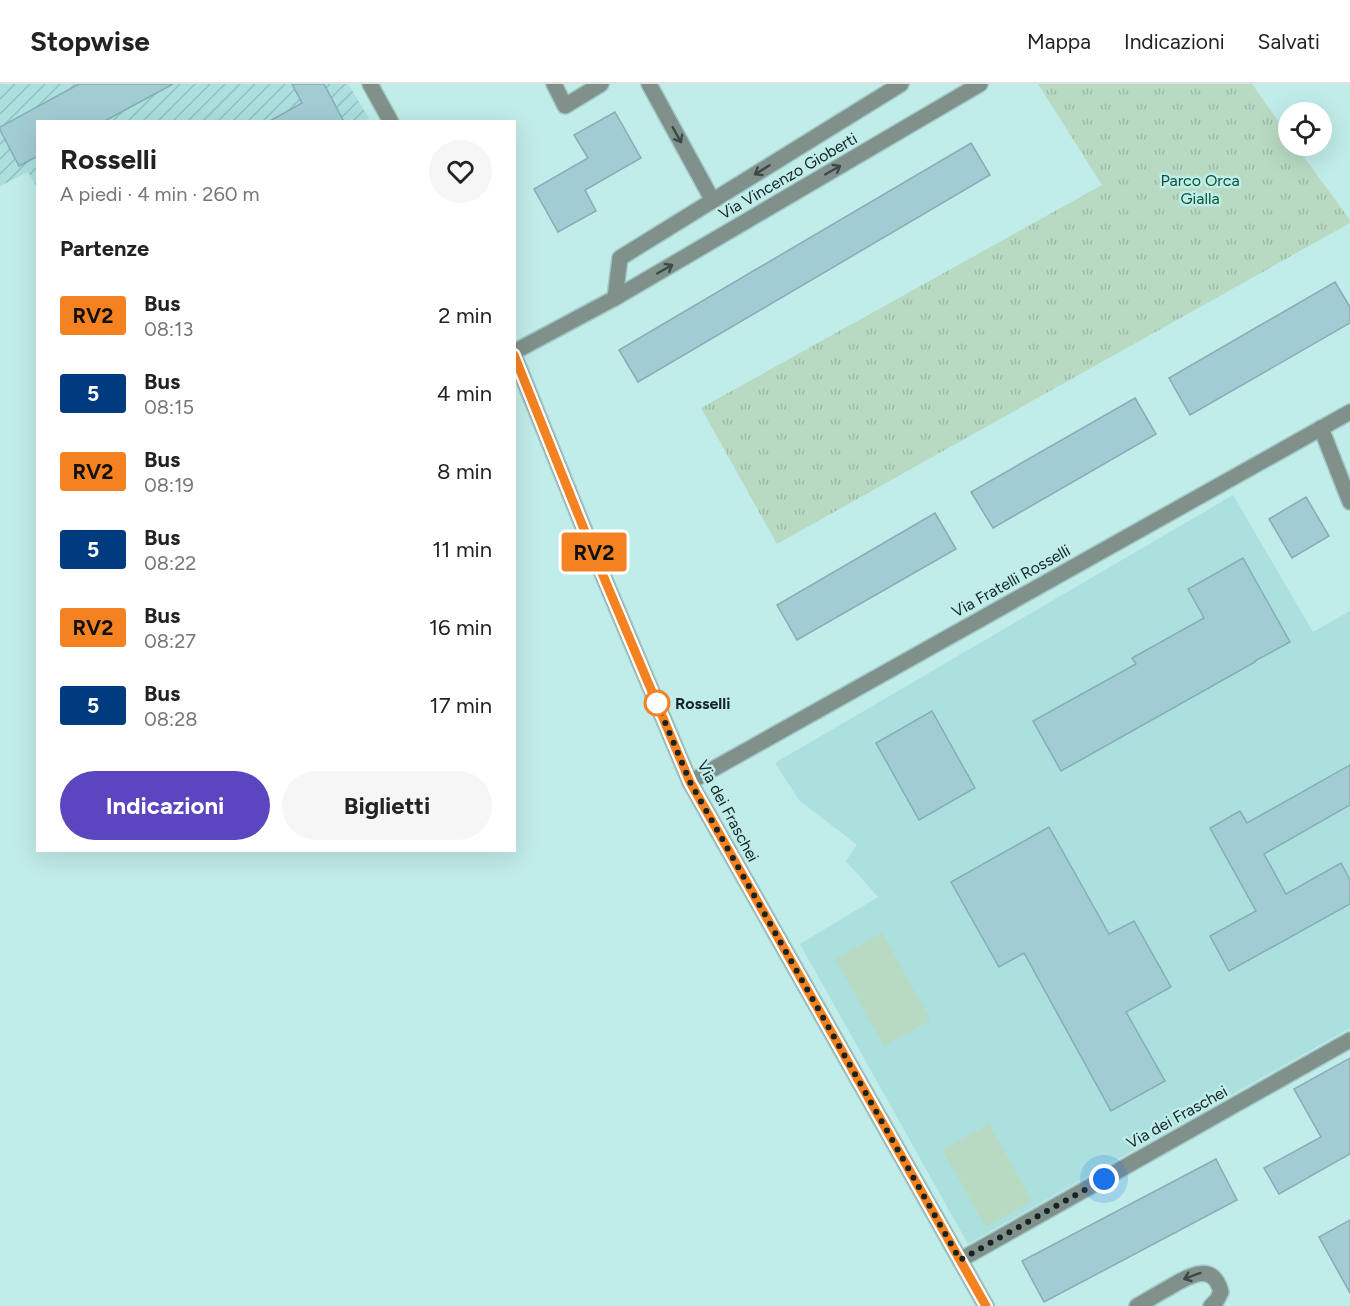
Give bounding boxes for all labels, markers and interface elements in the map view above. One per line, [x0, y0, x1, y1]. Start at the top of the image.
text: Stopwise [30, 24, 150, 58]
text: Mappa [1027, 29, 1091, 54]
text: Indicazioni [1124, 29, 1225, 54]
text: Salvati [1258, 29, 1320, 54]
map controls [1278, 102, 1332, 156]
button: locate [1278, 102, 1332, 156]
one-way arrow [672, 126, 683, 144]
street label: Via Vincenzo Gioberti [715, 129, 861, 223]
button: heart [429, 140, 492, 203]
text: Rosselli [60, 142, 157, 176]
one-way arrow [824, 164, 841, 176]
one-way arrow [754, 165, 771, 177]
park label: Parco Orca Gialla [1160, 171, 1240, 208]
text: A piedi · 4 min · 260 m [60, 182, 260, 206]
text: Partenze [60, 235, 149, 262]
one-way arrow [656, 262, 673, 274]
text: Bus [144, 290, 180, 317]
text: 2 min [438, 302, 492, 329]
text: RV2 [73, 303, 113, 328]
text: 08:13 [144, 317, 193, 341]
text: Bus [144, 368, 180, 395]
text: 4 min [437, 380, 492, 407]
text: 5 [87, 381, 99, 406]
text: 08:15 [144, 395, 194, 419]
text: Bus [144, 446, 180, 473]
text: 8 min [437, 458, 492, 485]
text: RV2 [73, 459, 113, 484]
text: 08:19 [144, 473, 194, 497]
text: Bus [144, 524, 180, 551]
line badge: RV2 [560, 532, 628, 572]
text: 11 min [432, 536, 492, 563]
text: 5 [87, 537, 99, 562]
text: RV2 [574, 540, 614, 565]
street label: Via Fratelli Rosselli [949, 541, 1073, 621]
text: 08:22 [144, 551, 197, 575]
text: Bus [144, 602, 180, 629]
text: 16 min [429, 614, 492, 641]
text: RV2 [73, 615, 113, 640]
text: 08:27 [144, 629, 196, 653]
text: Bus [144, 680, 180, 707]
marker: Rosselli [644, 690, 670, 716]
text: 17 min [430, 692, 492, 719]
text: 5 [87, 693, 99, 718]
place label: Rosselli [675, 694, 730, 713]
text: 08:28 [144, 707, 198, 731]
street label: Via dei Fraschei [693, 757, 763, 865]
button: Indicazioni [60, 771, 270, 840]
button: Biglietti [282, 771, 492, 840]
street label: Via dei Fraschei [1123, 1081, 1231, 1153]
your location [1089, 1164, 1119, 1194]
one-way arrow [1183, 1272, 1202, 1283]

